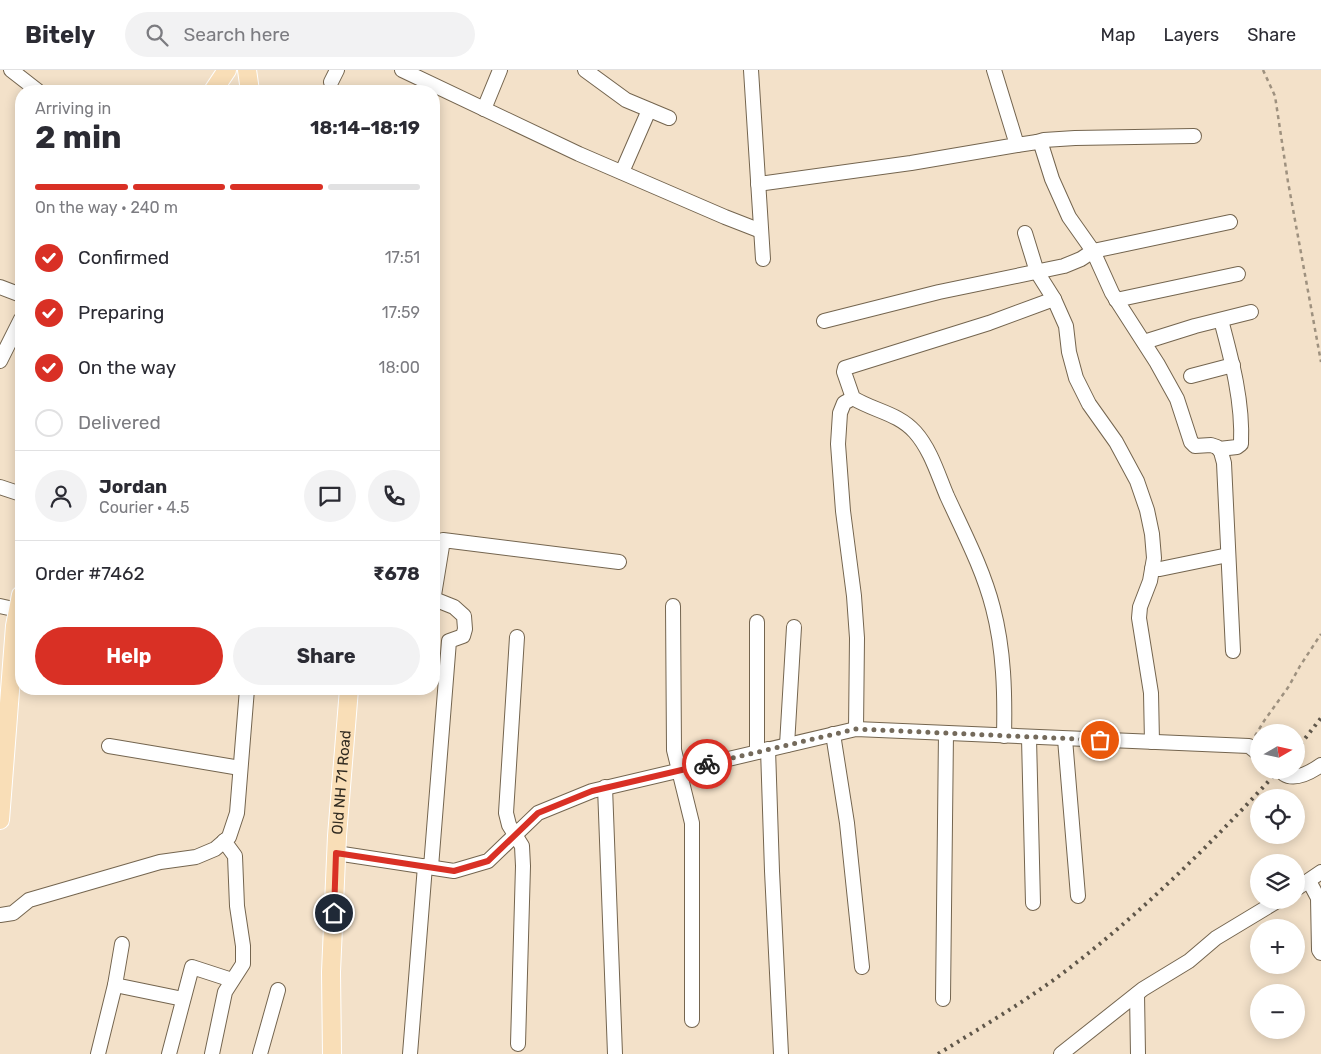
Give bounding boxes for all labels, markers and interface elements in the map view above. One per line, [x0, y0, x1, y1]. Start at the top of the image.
search box [125, 12, 475, 57]
text: Bitely [25, 21, 95, 49]
icon: search [143, 21, 171, 49]
text: Search here [183, 23, 290, 46]
text: Map [1101, 24, 1136, 46]
text: Layers [1164, 24, 1219, 46]
text: Share [1247, 24, 1296, 46]
text: Arriving in [35, 99, 111, 118]
text: 18:14–18:19 [310, 116, 420, 139]
text: 2 min [35, 118, 122, 156]
text: On the way · 240 m [35, 198, 178, 217]
icon: check [35, 244, 63, 272]
text: Confirmed [78, 246, 169, 269]
text: 17:51 [385, 248, 420, 267]
icon: check [35, 299, 63, 327]
text: Preparing [78, 301, 164, 324]
text: 17:59 [382, 303, 420, 322]
icon: check [35, 354, 63, 382]
text: On the way [78, 356, 176, 379]
text: 18:00 [379, 358, 420, 377]
text: Delivered [78, 411, 161, 434]
button: person [35, 470, 87, 522]
button: chat [304, 470, 356, 522]
button: phone [368, 470, 420, 522]
text: Jordan [99, 475, 167, 498]
text: Courier · 4.5 [99, 498, 189, 517]
text: Order #7462 [35, 562, 145, 585]
text: ₹678 [373, 562, 420, 585]
button: Help [35, 627, 223, 685]
button: Share [233, 627, 420, 685]
pin [1079, 719, 1121, 761]
north arrow [1250, 724, 1305, 779]
map controls [1250, 724, 1305, 1039]
icon: bag [1086, 726, 1114, 754]
street label: Old NH 71 Road [328, 729, 355, 835]
courier [682, 739, 732, 789]
icon: bike [693, 750, 721, 778]
button: locate [1250, 789, 1305, 844]
button: layers [1250, 854, 1305, 909]
pin [313, 892, 355, 934]
icon: home [320, 899, 348, 927]
button: + [1250, 919, 1305, 974]
button: − [1250, 984, 1305, 1039]

